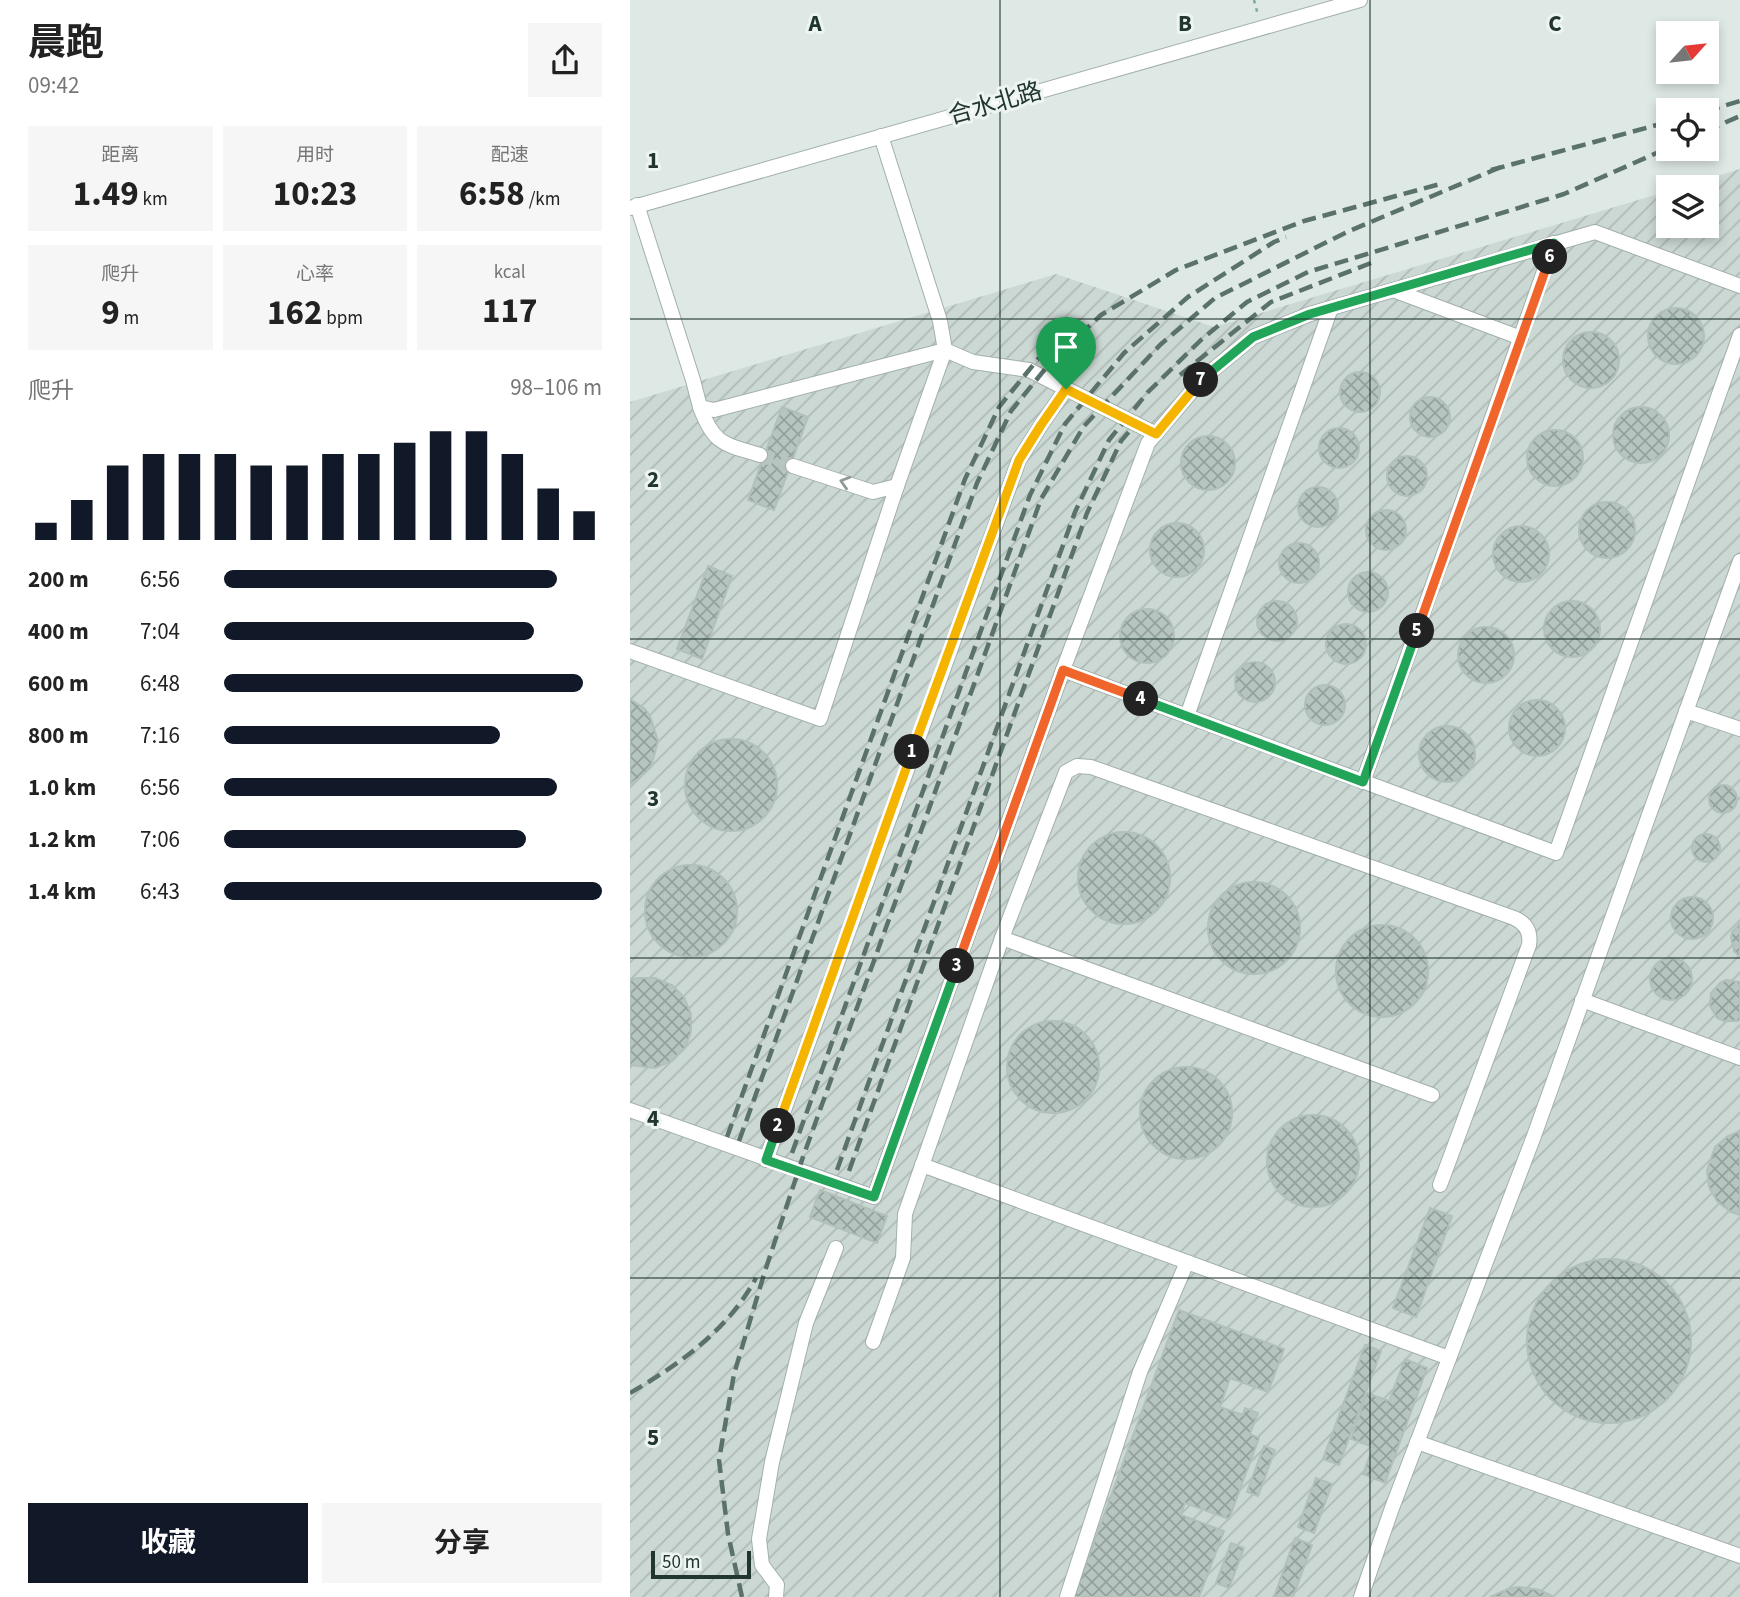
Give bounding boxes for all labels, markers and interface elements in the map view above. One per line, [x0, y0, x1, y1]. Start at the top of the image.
text: A [807, 7, 822, 40]
text: B [1178, 7, 1192, 40]
text: C [1548, 7, 1562, 40]
text: 晨跑 [28, 16, 104, 70]
north arrow [1656, 21, 1718, 84]
map controls [1656, 21, 1719, 238]
button: share [528, 23, 602, 97]
text: 09:42 [28, 69, 79, 102]
street label: 合水北路 [944, 73, 1046, 134]
button: locate [1656, 98, 1719, 161]
text: 距离 [101, 142, 139, 169]
text: 用时 [296, 142, 334, 169]
text: 配速 [491, 142, 529, 169]
text: 1 [647, 144, 659, 177]
text: 1.49 [73, 169, 139, 219]
text: 10:23 [273, 169, 357, 219]
text: 6:58 [459, 169, 525, 219]
button: layers [1656, 175, 1719, 238]
text: km [139, 186, 168, 213]
text: /km [525, 186, 560, 213]
pin: 6 [1532, 240, 1567, 274]
text: 6 [1544, 243, 1555, 270]
text: kcal [494, 259, 526, 286]
text: 爬升 [101, 261, 139, 288]
text: 心率 [296, 261, 334, 288]
text: 117 [482, 286, 537, 336]
text: 9 [101, 288, 120, 338]
text: 162 [267, 288, 322, 338]
text: m [120, 305, 139, 332]
text: bpm [322, 305, 363, 332]
pin [1036, 317, 1096, 389]
icon: arrive [1047, 328, 1085, 366]
pin: 7 [1184, 362, 1218, 398]
text: 7 [1195, 366, 1206, 393]
text: 98–106 m [510, 371, 602, 404]
text: 爬升 [28, 374, 74, 407]
text: 2 [647, 463, 659, 496]
one-way arrow [839, 476, 852, 490]
text: 200 m [28, 563, 89, 596]
text: 6:56 [140, 563, 180, 596]
pin: 5 [1400, 614, 1434, 648]
text: 400 m [28, 615, 89, 648]
text: 7:04 [140, 615, 180, 648]
text: 5 [1411, 617, 1422, 644]
text: 600 m [28, 667, 89, 700]
text: 6:48 [140, 667, 180, 700]
pin: 4 [1124, 682, 1158, 716]
text: 4 [1135, 685, 1146, 712]
text: 800 m [28, 719, 89, 752]
text: 7:16 [140, 719, 180, 752]
pin: 1 [894, 734, 930, 770]
text: 1 [906, 738, 917, 765]
text: 1.0 km [28, 771, 96, 804]
text: 6:56 [140, 771, 180, 804]
text: 3 [647, 782, 659, 815]
text: 1.2 km [28, 823, 96, 856]
text: 7:06 [140, 823, 180, 856]
text: 1.4 km [28, 875, 96, 908]
text: 6:43 [140, 875, 180, 908]
pin: 3 [940, 948, 974, 984]
text: 3 [951, 952, 962, 979]
text: 4 [647, 1102, 659, 1135]
pin: 2 [760, 1108, 796, 1144]
text: 2 [772, 1112, 783, 1139]
text: 5 [647, 1421, 659, 1454]
button: 收藏 [28, 1503, 308, 1583]
button: 分享 [322, 1503, 602, 1583]
scale bar [651, 1548, 751, 1580]
text: 50 m [662, 1549, 700, 1576]

